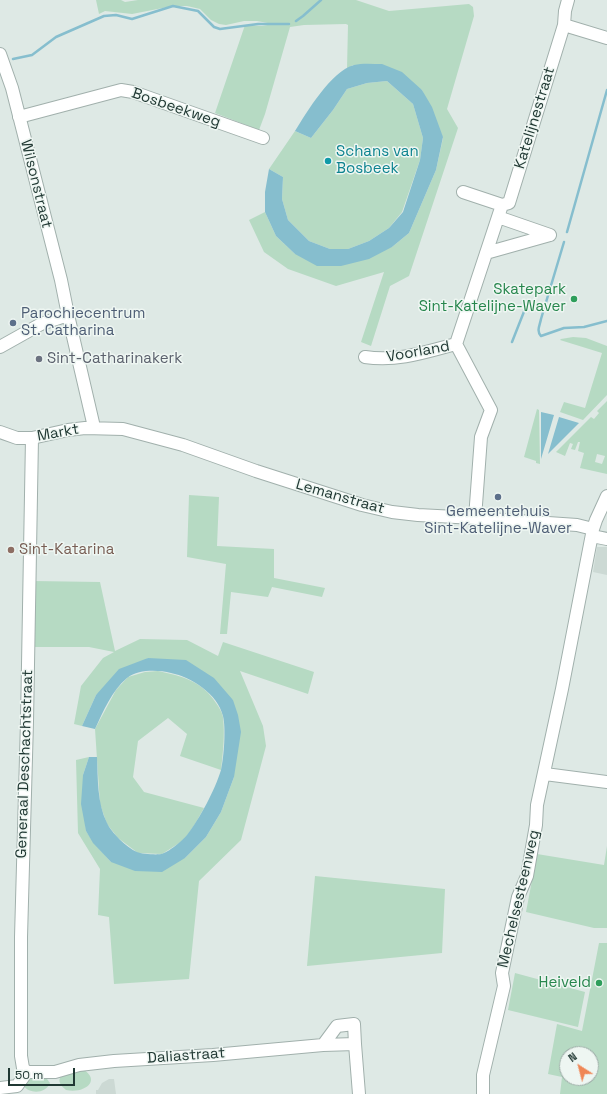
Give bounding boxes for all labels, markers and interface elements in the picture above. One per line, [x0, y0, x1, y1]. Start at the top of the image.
street label: Katelijnestraat [511, 65, 559, 171]
street label: Bosbeekweg [129, 84, 223, 132]
street label: Wilsonstraat [16, 138, 56, 230]
place label: Schans van Bosbeek [336, 143, 419, 178]
marker: Schans van Bosbeek [323, 156, 333, 166]
place label: Skatepark Sint-Katelijne-Waver [419, 281, 566, 316]
marker: Skatepark Sint-Katelijne-Waver [569, 294, 579, 304]
place label: Parochiecentrum St. Catharina [21, 305, 145, 340]
marker: Parochiecentrum St. Catharina [8, 318, 18, 328]
street label: Voorland [385, 338, 451, 366]
place label: Sint-Catharinakerk [47, 350, 182, 368]
marker: Sint-Catharinakerk [34, 354, 44, 364]
street label: Markt [36, 420, 80, 446]
street label: Lemanstraat [294, 476, 386, 518]
marker: Gemeentehuis Sint-Katelijne-Waver [493, 492, 503, 502]
place label: Gemeentehuis Sint-Katelijne-Waver [424, 503, 572, 538]
place label: Sint-Katarina [19, 541, 114, 559]
marker: Sint-Katarina [6, 545, 16, 555]
street label: Generaal Deschachtstraat [13, 669, 37, 859]
street label: Mechelsesteenweg [494, 828, 544, 970]
place label: Heiveld [539, 974, 591, 992]
marker: Heiveld [594, 978, 604, 988]
street label: Daliastraat [146, 1044, 226, 1068]
north arrow [559, 1046, 599, 1086]
text: N [565, 1049, 580, 1065]
scale bar [10, 1060, 77, 1086]
text: 50 m [15, 1067, 43, 1083]

